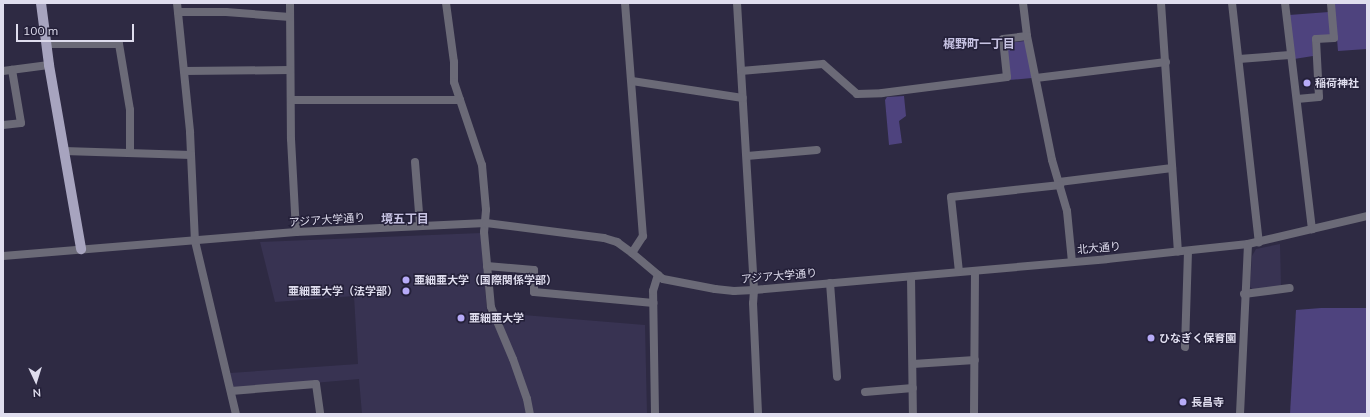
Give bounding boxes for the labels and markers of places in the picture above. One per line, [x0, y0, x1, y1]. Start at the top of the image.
place label: 稲荷神社 [1315, 76, 1359, 90]
marker: 稲荷神社 [1302, 78, 1312, 88]
place label: 亜細亜大学（国際関係学部） [414, 273, 557, 287]
marker: 亜細亜大学（国際関係学部） [401, 275, 411, 285]
place label: 亜細亜大学（法学部） [288, 284, 398, 298]
marker: 亜細亜大学（法学部） [401, 286, 411, 296]
place label: 亜細亜大学 [469, 311, 524, 325]
marker: 亜細亜大学 [456, 313, 466, 323]
place label: ひなぎく保育園 [1159, 331, 1236, 345]
marker: ひなぎく保育園 [1146, 333, 1156, 343]
place label: 長昌寺 [1191, 395, 1224, 409]
marker: 長昌寺 [1178, 397, 1188, 407]

